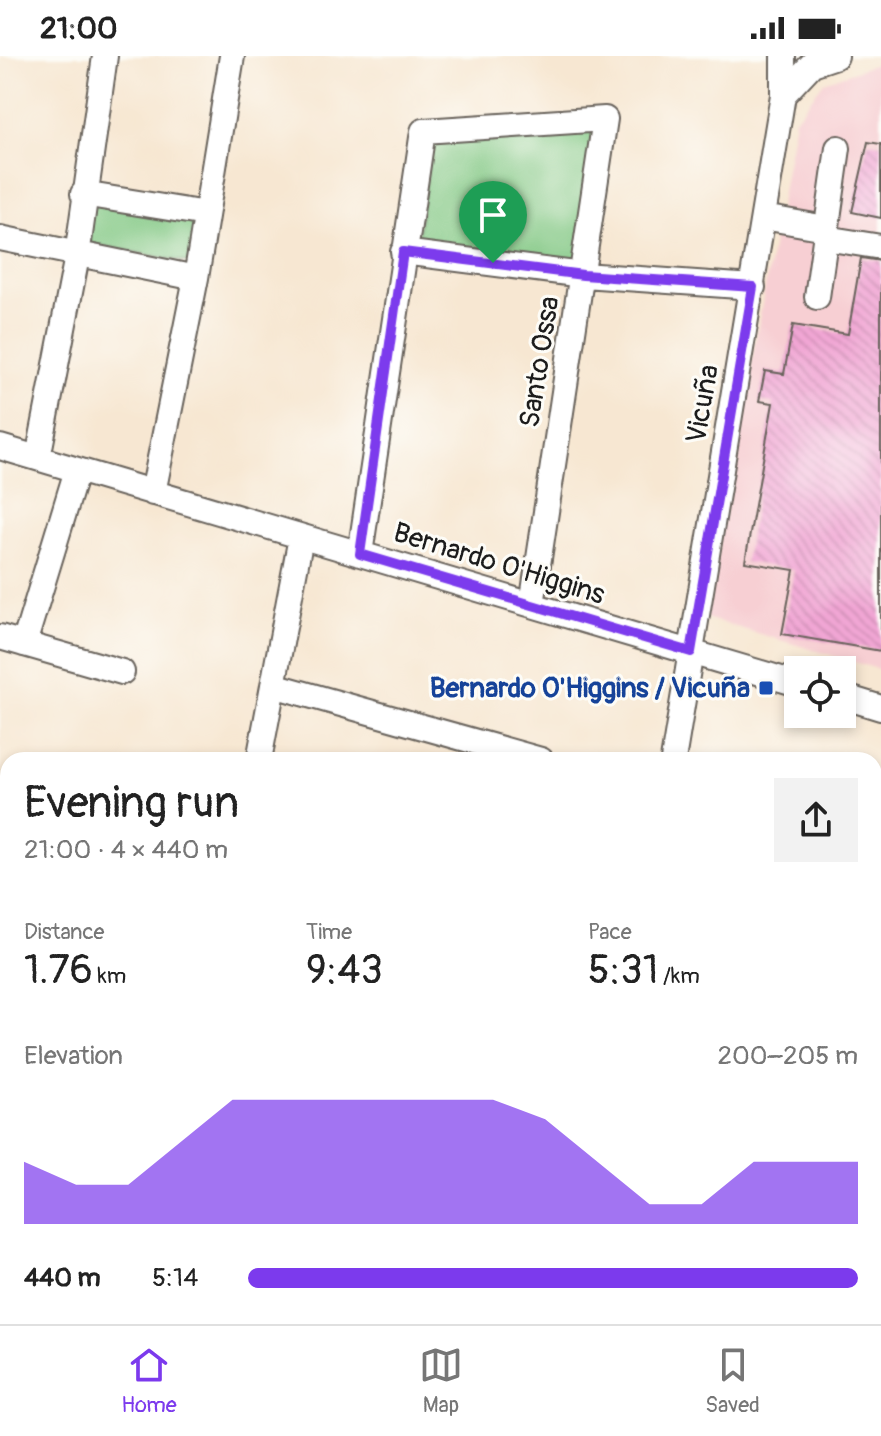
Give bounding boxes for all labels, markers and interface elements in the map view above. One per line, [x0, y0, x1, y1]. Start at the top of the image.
text: 21:00 [40, 10, 118, 47]
pin [459, 181, 527, 263]
icon: arrive [471, 193, 515, 237]
street label: Santo Ossa [512, 294, 568, 430]
street label: Vicuña [679, 362, 727, 446]
street label: Bernardo O'Higgins [389, 515, 609, 613]
map controls [784, 656, 856, 728]
button: locate [784, 656, 856, 728]
place label: Bernardo O'Higgins / Vicuña [430, 671, 750, 706]
marker: Bernardo O'Higgins / Vicuña [757, 679, 775, 697]
text: Evening run [24, 776, 239, 831]
button: share [774, 778, 858, 862]
text: 21:00 · 4 × 440 m [24, 834, 228, 866]
text: Distance [24, 918, 104, 946]
text: Time [306, 918, 352, 946]
text: Pace [588, 918, 632, 946]
text: 1.76 [24, 946, 93, 995]
text: 9:43 [306, 946, 383, 995]
text: 5:31 [588, 946, 658, 995]
text: km [93, 962, 126, 990]
text: /km [658, 962, 700, 990]
text: Elevation [24, 1040, 123, 1072]
text: 200–205 m [718, 1040, 858, 1072]
text: 440 m [24, 1262, 101, 1294]
text: 5:14 [152, 1262, 198, 1294]
tab: Home [121, 1343, 177, 1419]
tab: Map [419, 1343, 463, 1419]
tab: Saved [705, 1343, 760, 1419]

